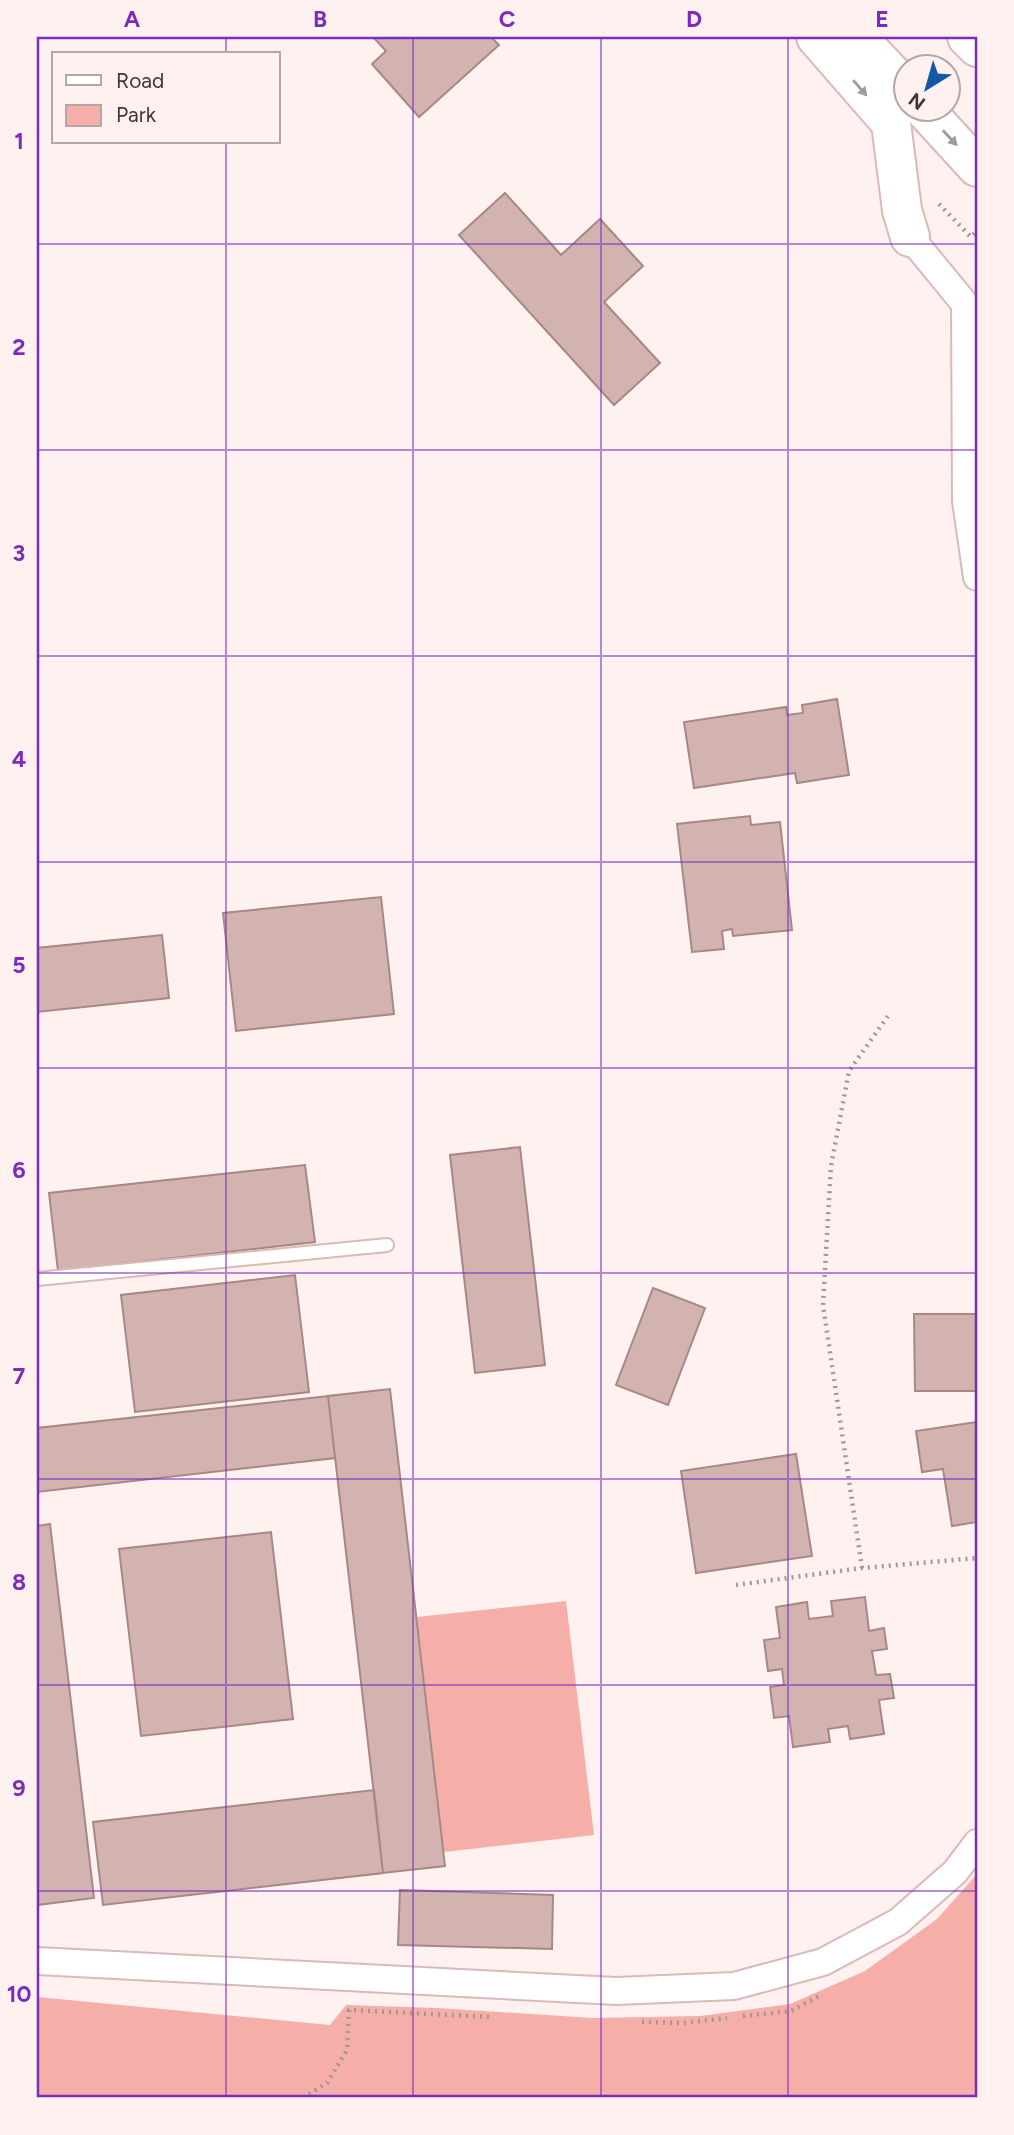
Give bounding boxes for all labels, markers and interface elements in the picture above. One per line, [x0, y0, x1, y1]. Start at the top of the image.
text: A [124, 5, 141, 33]
text: B [313, 5, 327, 33]
text: C [499, 5, 516, 33]
text: D [686, 5, 702, 33]
text: E [875, 5, 889, 33]
legend [52, 52, 280, 144]
north arrow [892, 52, 962, 122]
text: Road [116, 68, 164, 93]
one-way arrow [852, 79, 868, 96]
text: N [904, 88, 930, 115]
text: Park [116, 102, 157, 127]
text: 1 [14, 127, 24, 155]
one-way arrow [942, 129, 958, 146]
text: 2 [12, 333, 26, 361]
text: 3 [13, 539, 25, 567]
text: 4 [12, 745, 26, 773]
text: 5 [12, 951, 26, 979]
text: 6 [12, 1156, 26, 1184]
text: 7 [13, 1362, 26, 1390]
text: 8 [12, 1568, 26, 1596]
text: 9 [12, 1774, 26, 1802]
text: 10 [7, 1980, 31, 2008]

